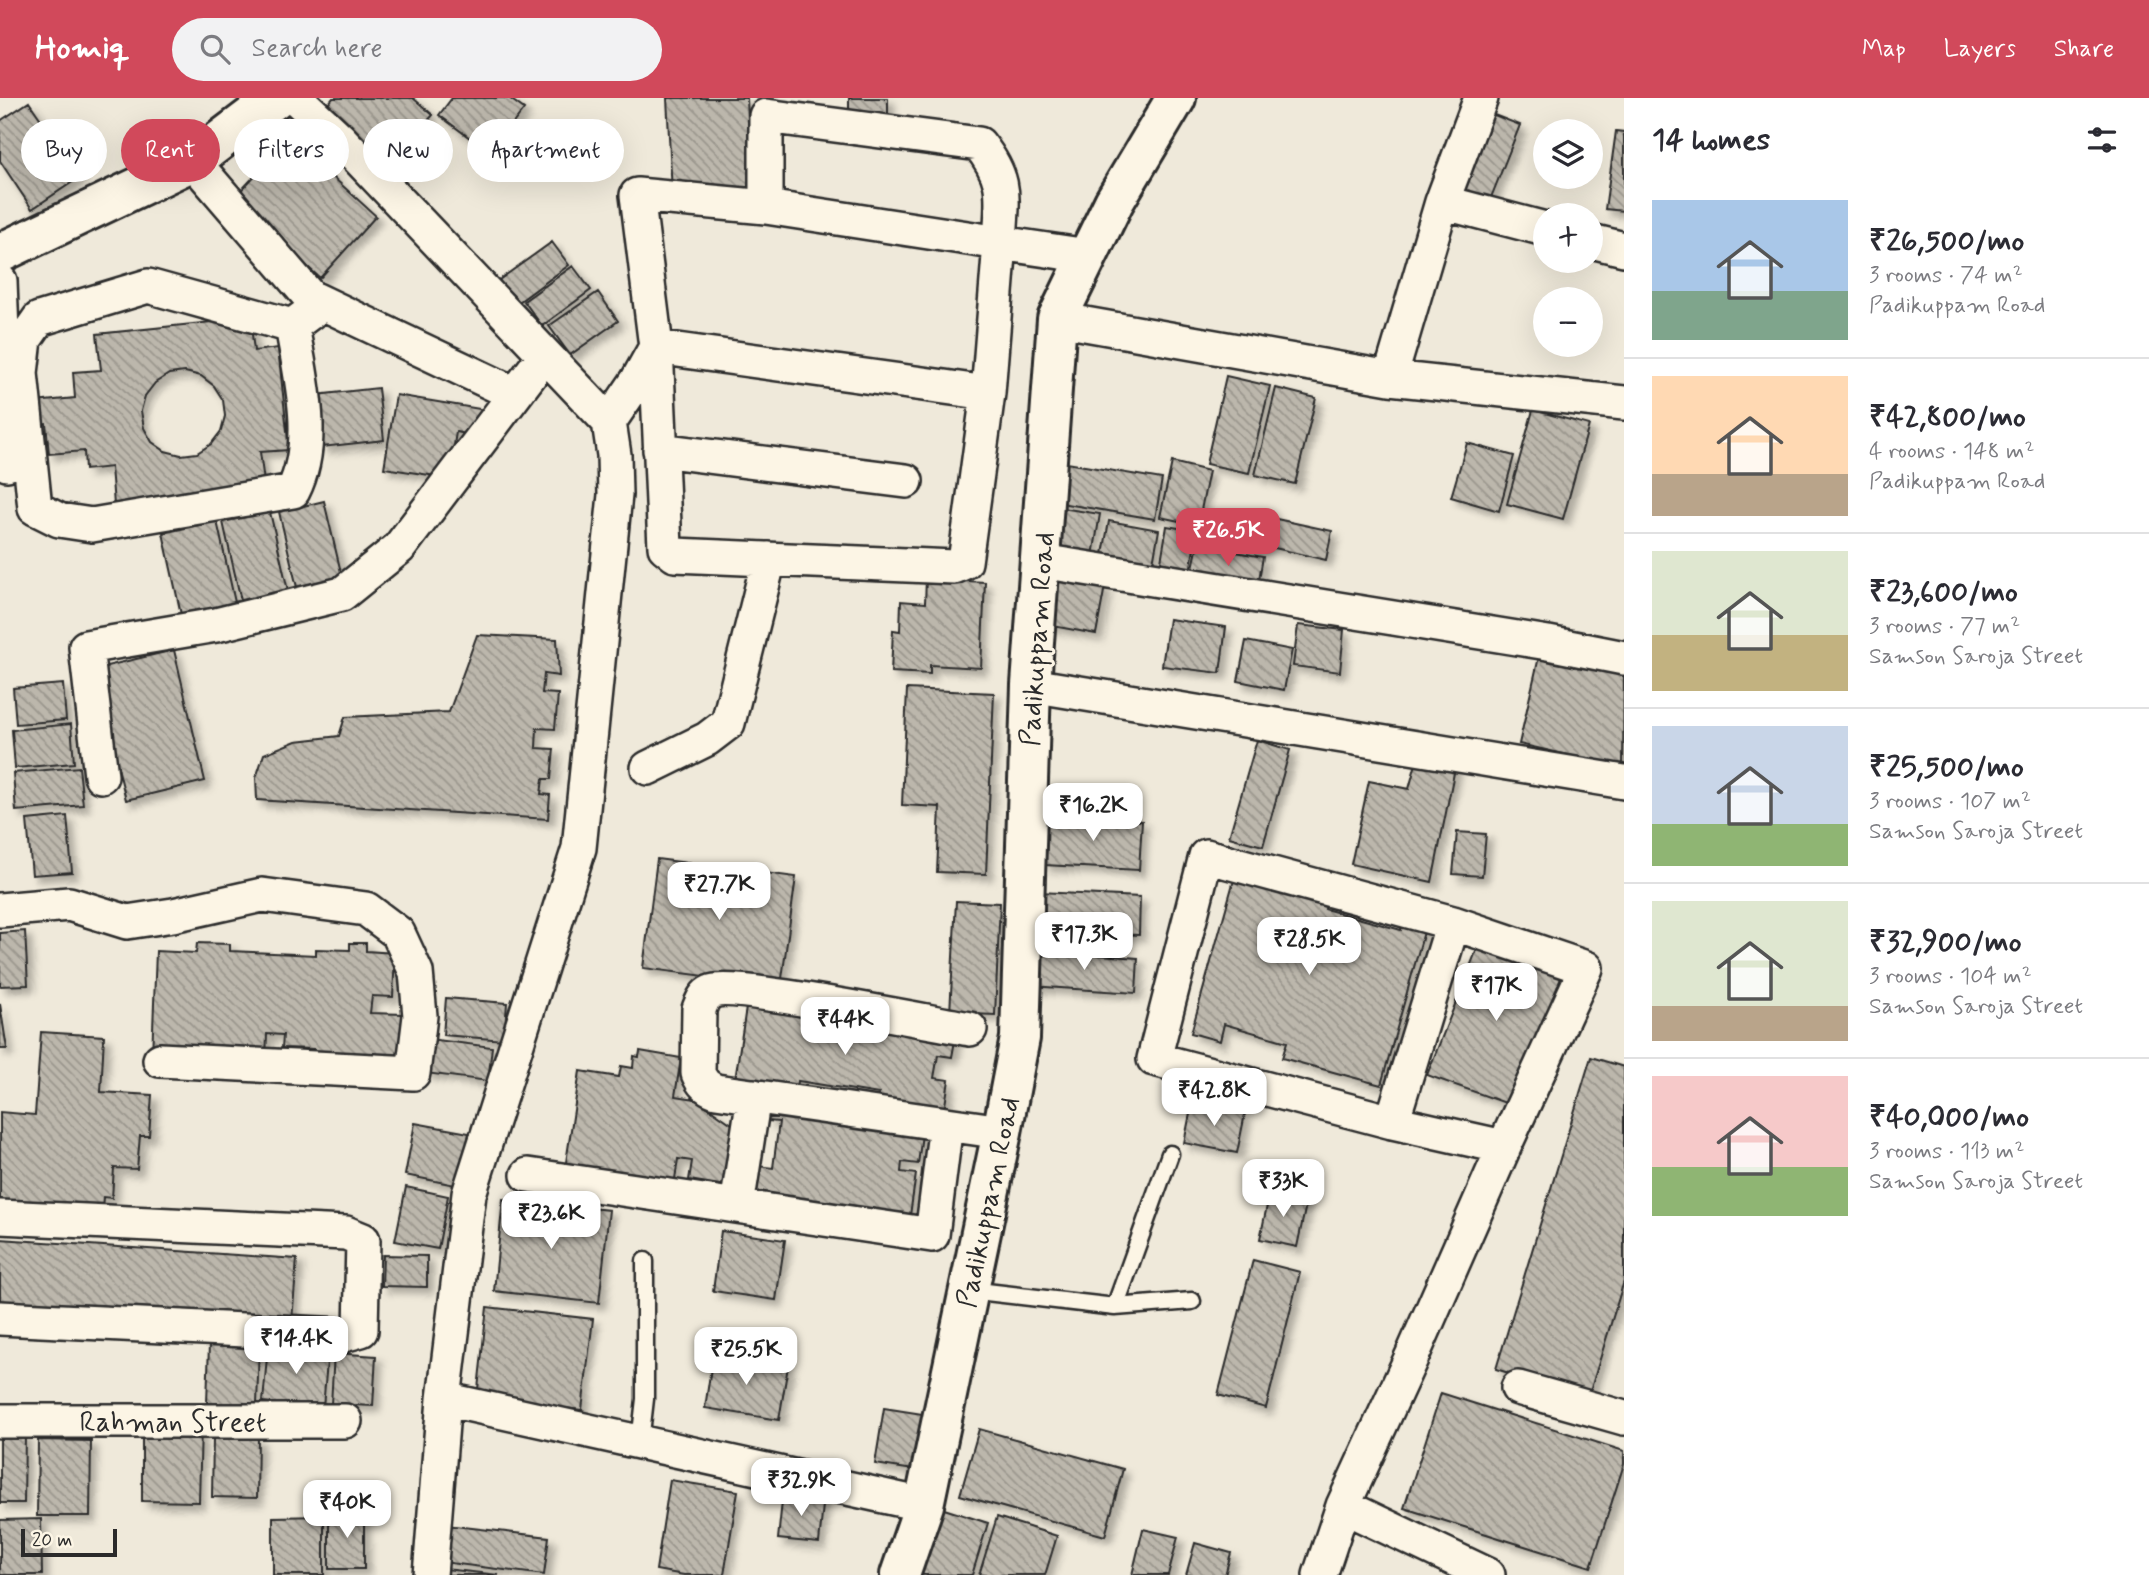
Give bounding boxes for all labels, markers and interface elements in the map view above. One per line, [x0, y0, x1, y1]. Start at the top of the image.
search box [172, 18, 662, 81]
text: Homiq [35, 27, 130, 71]
icon: search [196, 30, 234, 68]
text: Search here [252, 32, 382, 66]
text: Map [1862, 34, 1906, 65]
text: Layers [1944, 34, 2016, 65]
text: Share [2054, 34, 2114, 65]
chip: Buy [21, 119, 107, 182]
chip: Rent [121, 119, 220, 182]
chip: Filters [234, 119, 349, 182]
chip: New [363, 119, 453, 182]
chip: Apartment [467, 119, 624, 182]
map controls [1533, 119, 1603, 357]
button: layers [1533, 119, 1603, 189]
text: 14 homes [1652, 121, 1770, 160]
icon: filters [2083, 121, 2121, 159]
button: + [1533, 203, 1603, 273]
text: ₹26,500/mo [1869, 222, 2024, 261]
icon: home [1708, 228, 1792, 312]
text: 3 rooms · 74 m² [1869, 261, 2023, 291]
button: − [1533, 287, 1603, 357]
text: Padikuppam Road [1869, 291, 2045, 321]
text: ₹42,800/mo [1869, 398, 2026, 437]
icon: home [1708, 404, 1792, 488]
text: 4 rooms · 148 m² [1869, 437, 2034, 467]
text: Padikuppam Road [1869, 467, 2045, 497]
pin: ₹26.5K [1171, 508, 1285, 568]
text: ₹26.5K [1192, 516, 1264, 546]
street label: Padikuppam Road [1013, 531, 1064, 747]
text: ₹23,600/mo [1869, 573, 2018, 612]
icon: home [1708, 579, 1792, 663]
text: 3 rooms · 77 m² [1869, 612, 2020, 642]
text: Samson Saroja Street [1869, 642, 2083, 672]
text: ₹25,500/mo [1869, 748, 2024, 787]
icon: home [1708, 754, 1792, 838]
pin: ₹16.2K [1036, 784, 1150, 843]
text: 3 rooms · 107 m² [1869, 787, 2031, 817]
text: ₹16.2K [1059, 791, 1127, 821]
text: Samson Saroja Street [1869, 817, 2083, 847]
pin: ₹27.7K [662, 862, 776, 922]
text: ₹27.7K [684, 870, 754, 900]
pin: ₹17.3K [1027, 912, 1141, 972]
pin: ₹28.5K [1252, 918, 1366, 977]
text: ₹17.3K [1051, 920, 1117, 950]
text: ₹32,900/mo [1869, 923, 2022, 962]
text: ₹28.5K [1273, 925, 1345, 955]
icon: home [1708, 929, 1792, 1013]
text: 3 rooms · 104 m² [1869, 962, 2032, 992]
pin: ₹17K [1455, 964, 1537, 1023]
text: ₹17K [1470, 971, 1522, 1001]
text: Samson Saroja Street [1869, 992, 2083, 1022]
pin: ₹44K [804, 998, 886, 1057]
text: ₹44K [817, 1005, 873, 1035]
pin: ₹42.8K [1157, 1068, 1271, 1128]
text: ₹42.8K [1178, 1076, 1250, 1106]
street label: Padikuppam Road [949, 1094, 1030, 1311]
text: ₹40,000/mo [1869, 1098, 2029, 1137]
icon: home [1708, 1104, 1792, 1188]
text: 3 rooms · 113 m² [1869, 1137, 2024, 1167]
pin: ₹33K [1242, 1160, 1324, 1219]
text: ₹33K [1258, 1167, 1308, 1197]
text: Samson Saroja Street [1869, 1167, 2083, 1197]
pin: ₹23.6K [494, 1192, 608, 1251]
text: ₹23.6K [518, 1199, 584, 1229]
pin: ₹14.4K [239, 1316, 353, 1376]
text: ₹14.4K [260, 1324, 332, 1354]
pin: ₹25.5K [689, 1328, 803, 1387]
text: ₹25.5K [710, 1335, 782, 1365]
street label: Rahman Street [80, 1405, 266, 1442]
pin: ₹32.9K [744, 1458, 858, 1518]
text: ₹32.9K [767, 1466, 835, 1496]
pin: ₹40K [306, 1480, 388, 1540]
text: ₹40K [319, 1488, 375, 1518]
scale bar [21, 1526, 117, 1558]
text: 20 m [32, 1528, 72, 1553]

